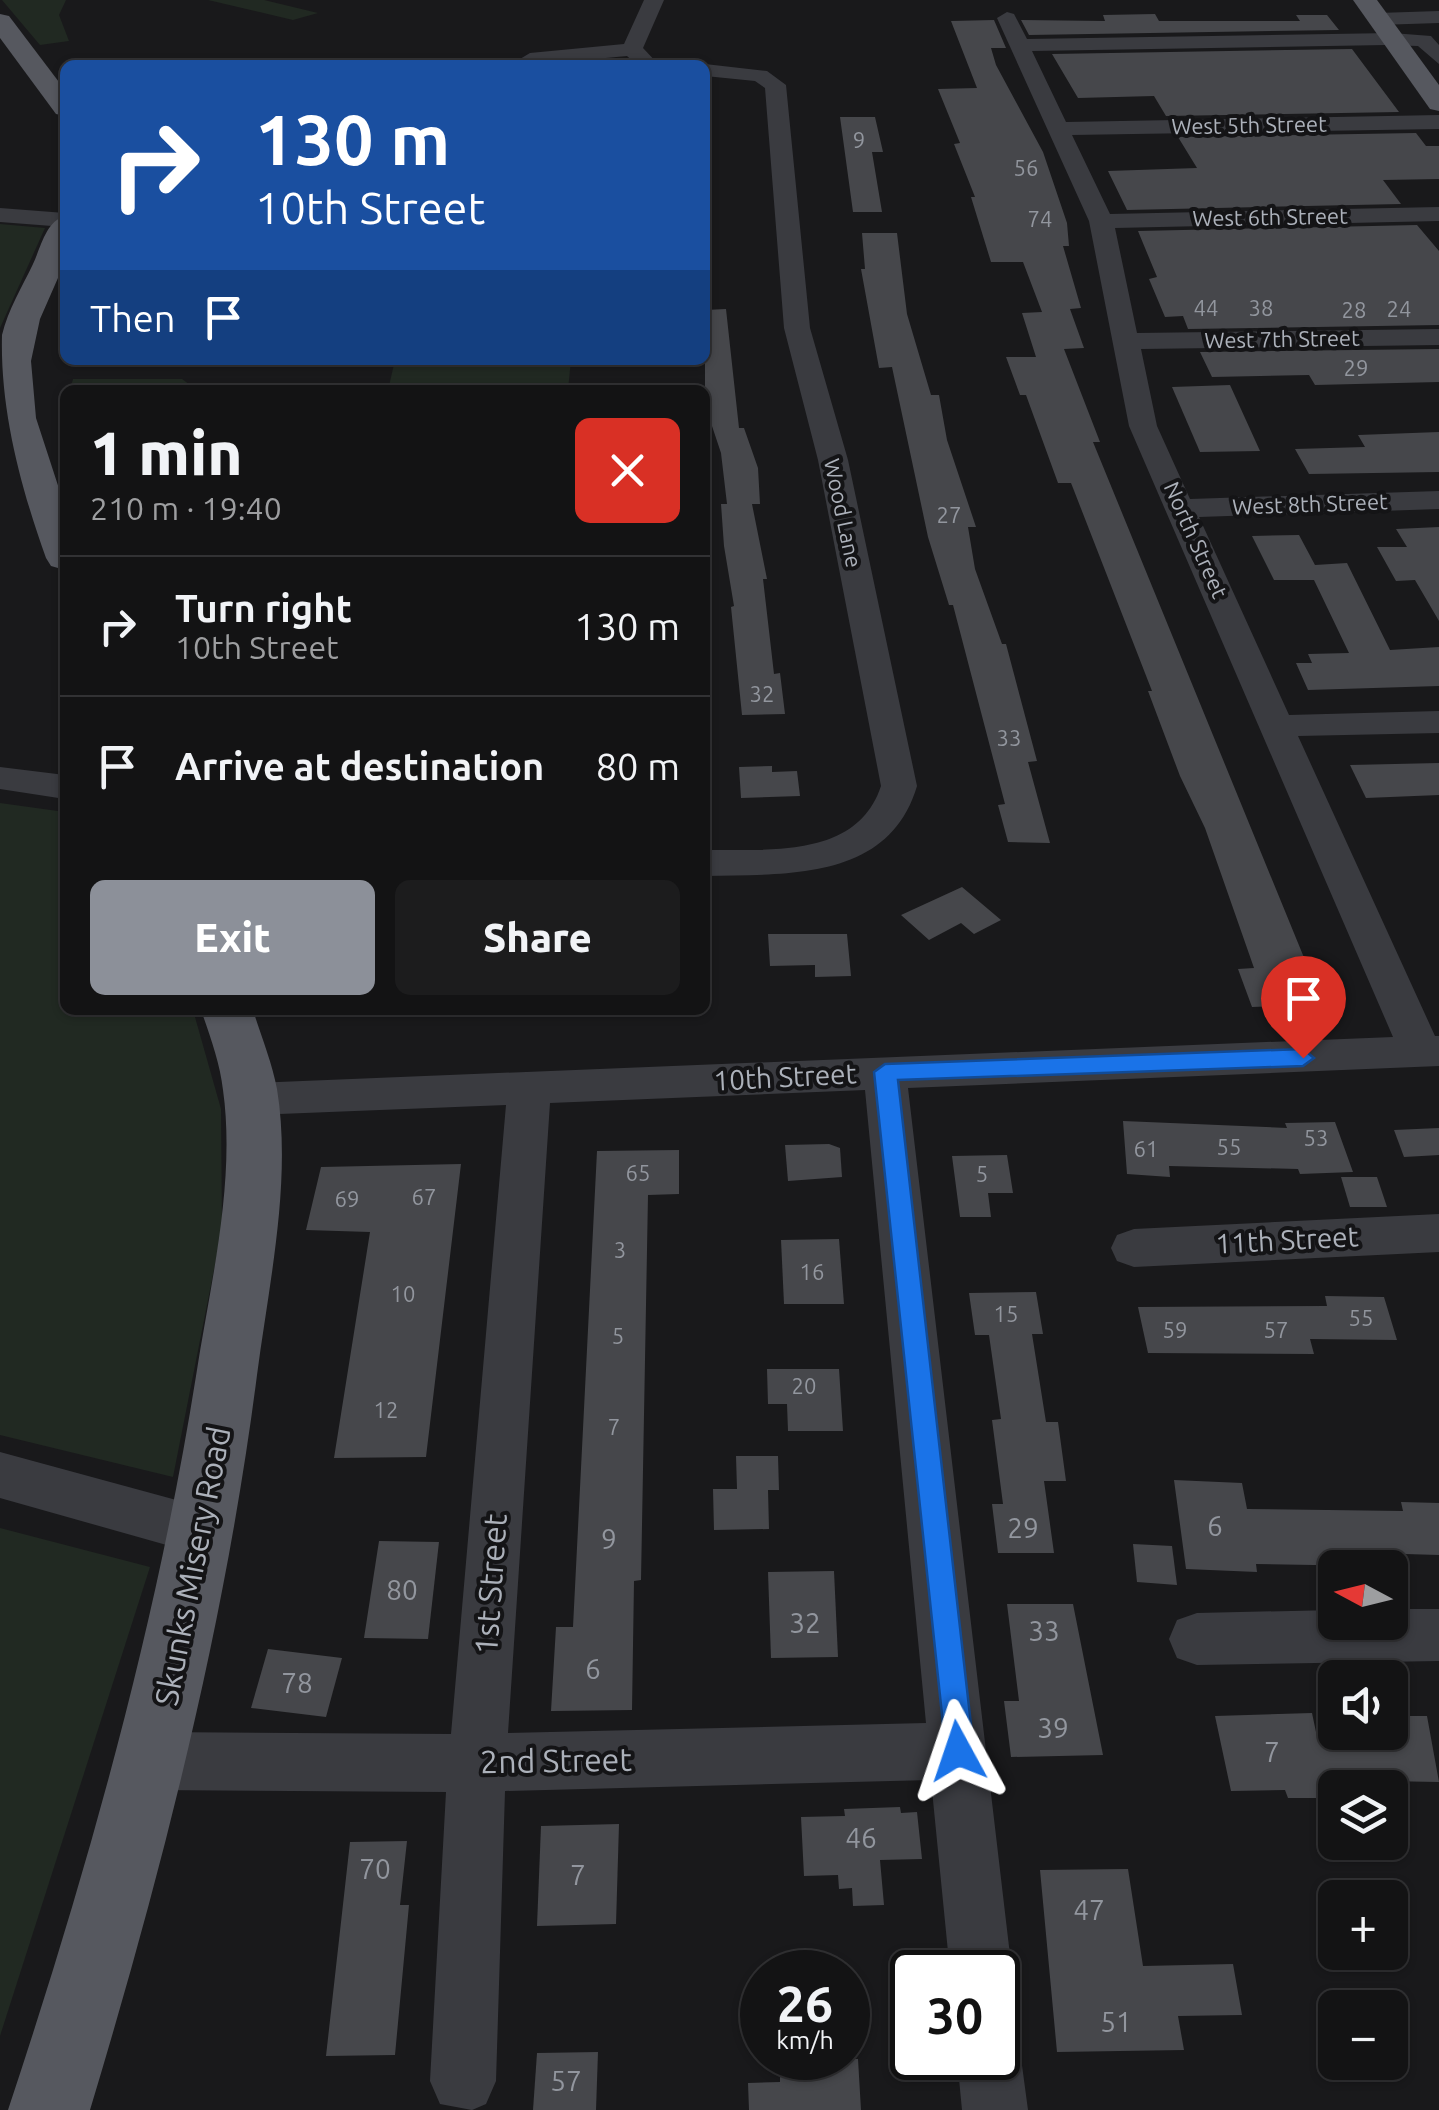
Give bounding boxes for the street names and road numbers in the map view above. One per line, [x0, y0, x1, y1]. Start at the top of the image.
street label: West 5th Street [1171, 111, 1327, 138]
street label: West 6th Street [1192, 203, 1348, 230]
street label: West 7th Street [1204, 325, 1360, 352]
street label: Wood Lane [820, 456, 867, 570]
street label: North Street [1160, 478, 1233, 602]
street label: West 8th Street [1232, 488, 1388, 519]
street label: 10th Street [713, 1057, 857, 1096]
street label: 11th Street [1215, 1220, 1359, 1259]
street label: Skunks Misery Road [147, 1423, 237, 1708]
street label: 1st Street [467, 1512, 513, 1656]
street label: 2nd Street [480, 1741, 633, 1779]

